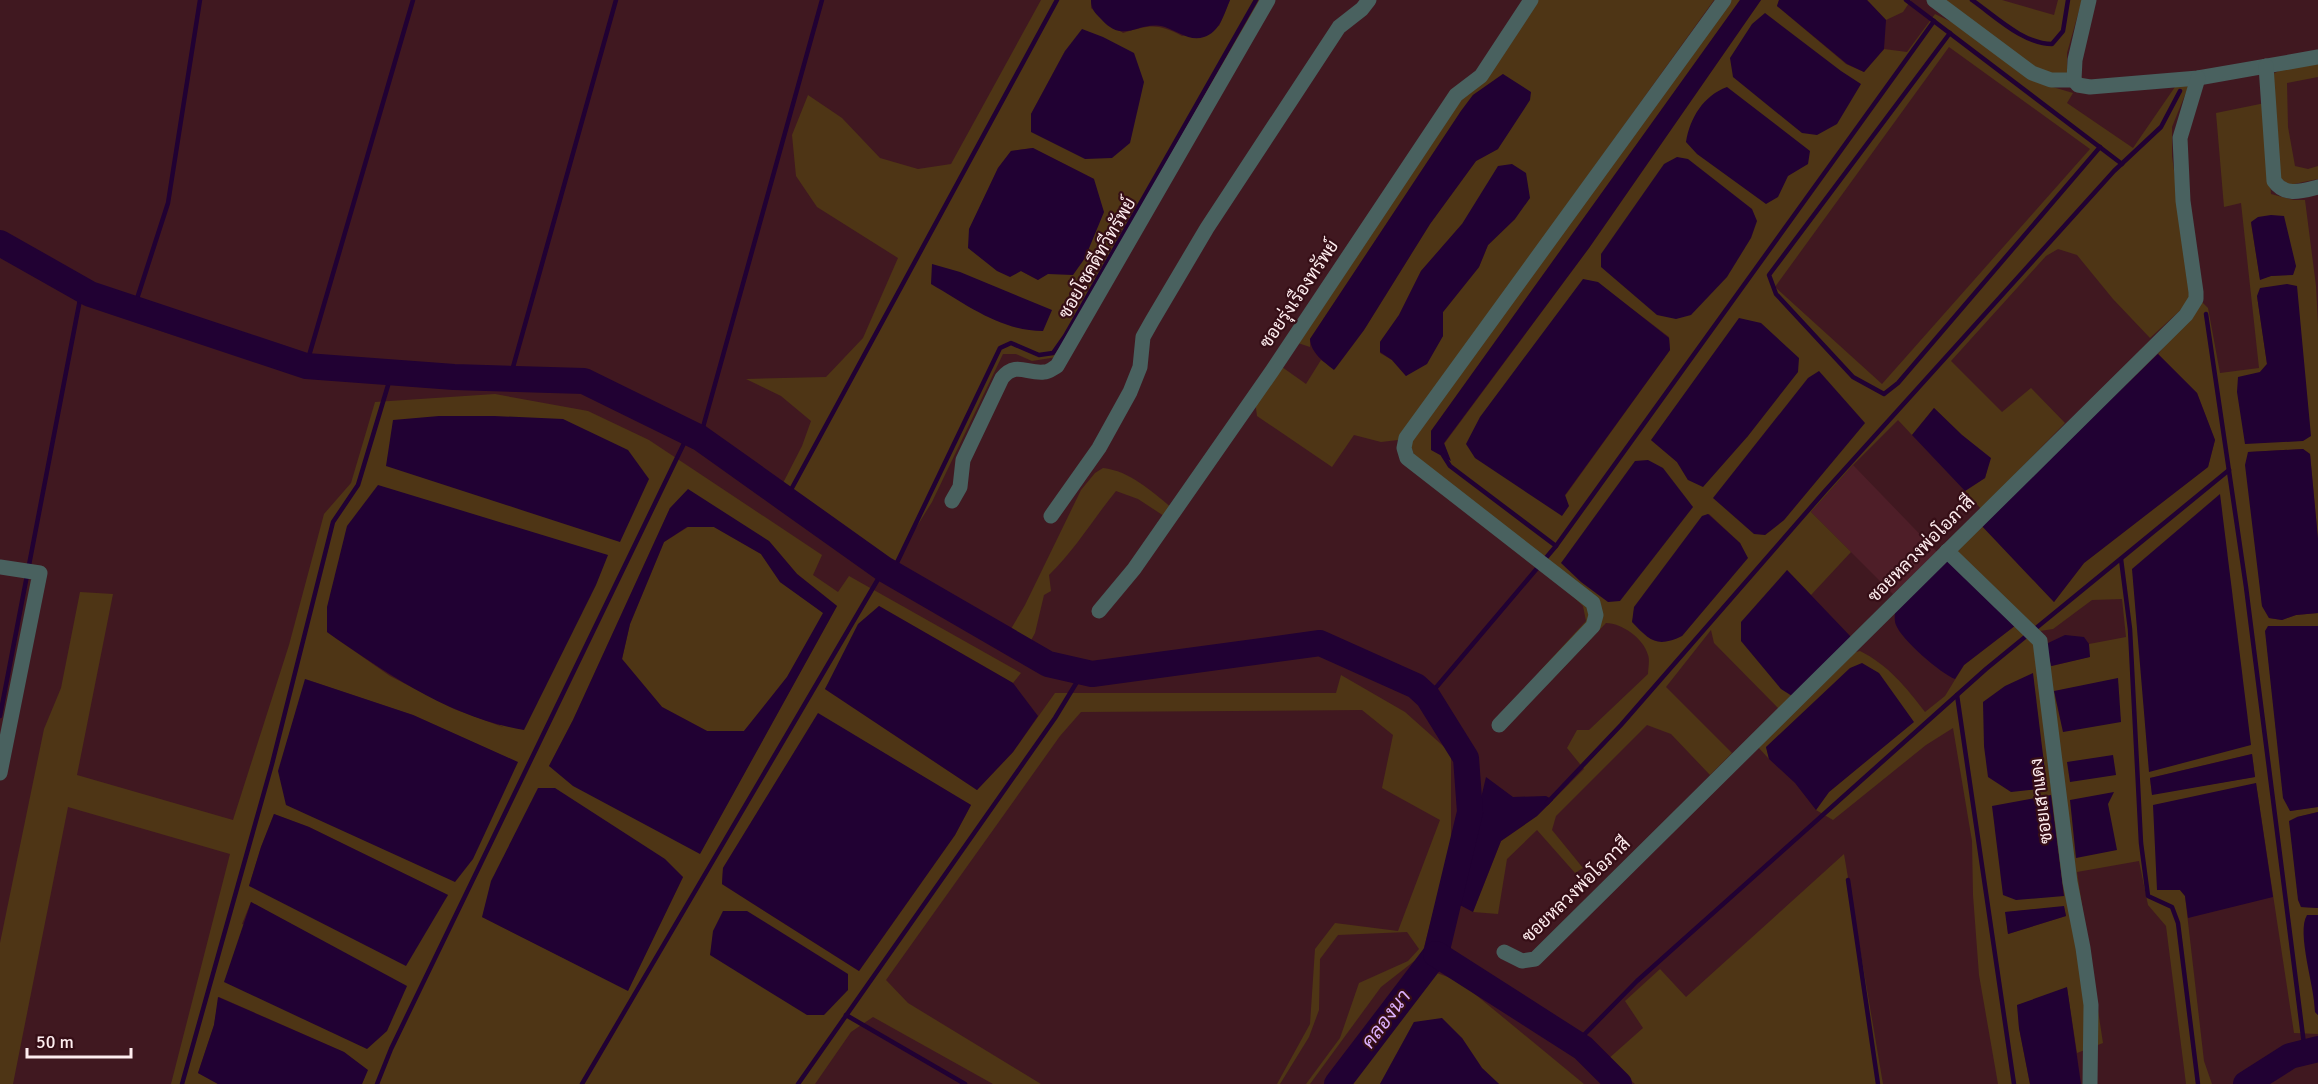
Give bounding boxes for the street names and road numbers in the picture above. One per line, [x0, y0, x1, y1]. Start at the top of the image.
street label: ซอยโชคดีทวีทรัพย์ [1052, 193, 1141, 322]
street label: ซอยรุ่งเรืองทรัพย์ [1253, 235, 1344, 353]
street label: ซอยหลวงพ่อโอภาสี [1861, 489, 1979, 607]
street label: ซอยเสาแดง [2025, 757, 2057, 845]
street label: ซอยหลวงพ่อโอภาสี [1516, 831, 1635, 947]

